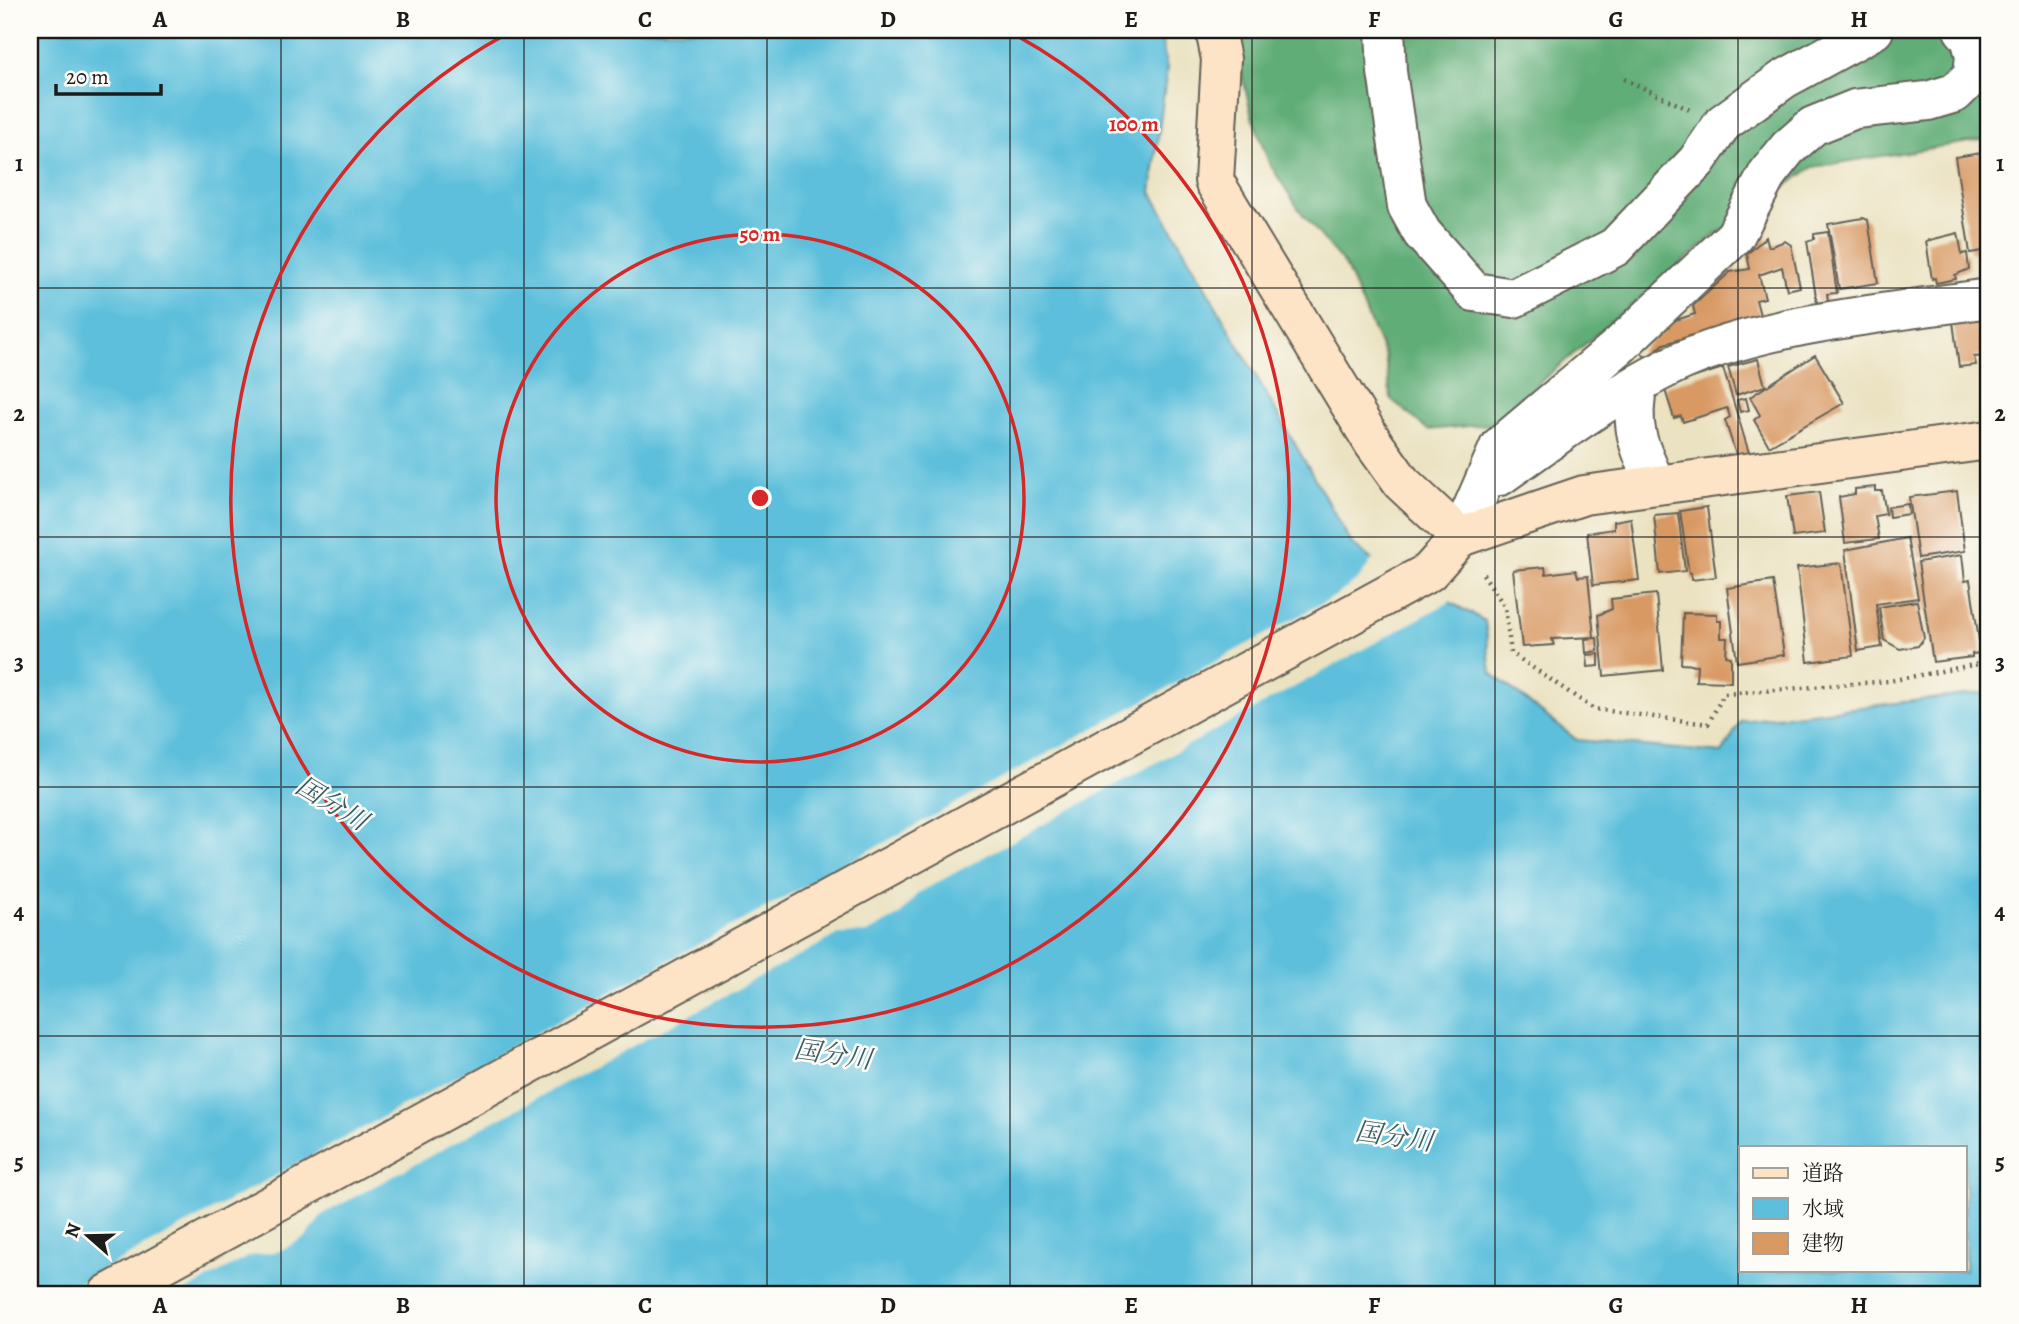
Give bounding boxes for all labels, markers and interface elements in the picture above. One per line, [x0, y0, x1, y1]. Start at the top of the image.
text: A [152, 4, 168, 35]
text: B [396, 4, 410, 35]
text: C [638, 4, 652, 35]
text: D [880, 4, 896, 35]
text: E [1124, 4, 1138, 35]
text: F [1368, 4, 1381, 35]
text: G [1608, 4, 1624, 35]
text: H [1850, 4, 1868, 35]
scale bar [56, 52, 161, 96]
text: 20 m [66, 63, 109, 91]
text: 100 m [1109, 110, 1159, 138]
text: 1 [15, 148, 23, 179]
text: 1 [1996, 148, 2004, 179]
text: 50 m [740, 220, 781, 248]
text: 2 [13, 398, 25, 429]
text: 2 [1994, 398, 2006, 429]
centre of rings [748, 486, 772, 510]
text: 3 [14, 647, 24, 678]
text: 3 [1995, 647, 2005, 678]
water label: 国分川 [289, 768, 377, 840]
text: 4 [14, 896, 25, 927]
text: 4 [1995, 896, 2006, 927]
water label: 国分川 [792, 1032, 877, 1078]
water label: 国分川 [1353, 1114, 1438, 1160]
text: 5 [14, 1146, 24, 1177]
legend [1739, 1146, 1966, 1272]
text: 5 [1995, 1146, 2005, 1177]
text: 道路 [1802, 1159, 1844, 1187]
text: 水域 [1802, 1195, 1844, 1223]
north arrow [52, 1202, 122, 1272]
text: N [58, 1219, 88, 1241]
text: 建物 [1802, 1229, 1844, 1257]
text: A [152, 1290, 168, 1321]
text: B [396, 1290, 410, 1321]
text: C [638, 1290, 652, 1321]
text: D [880, 1290, 896, 1321]
text: E [1124, 1290, 1138, 1321]
text: F [1368, 1290, 1381, 1321]
text: G [1608, 1290, 1624, 1321]
text: H [1850, 1290, 1868, 1321]

